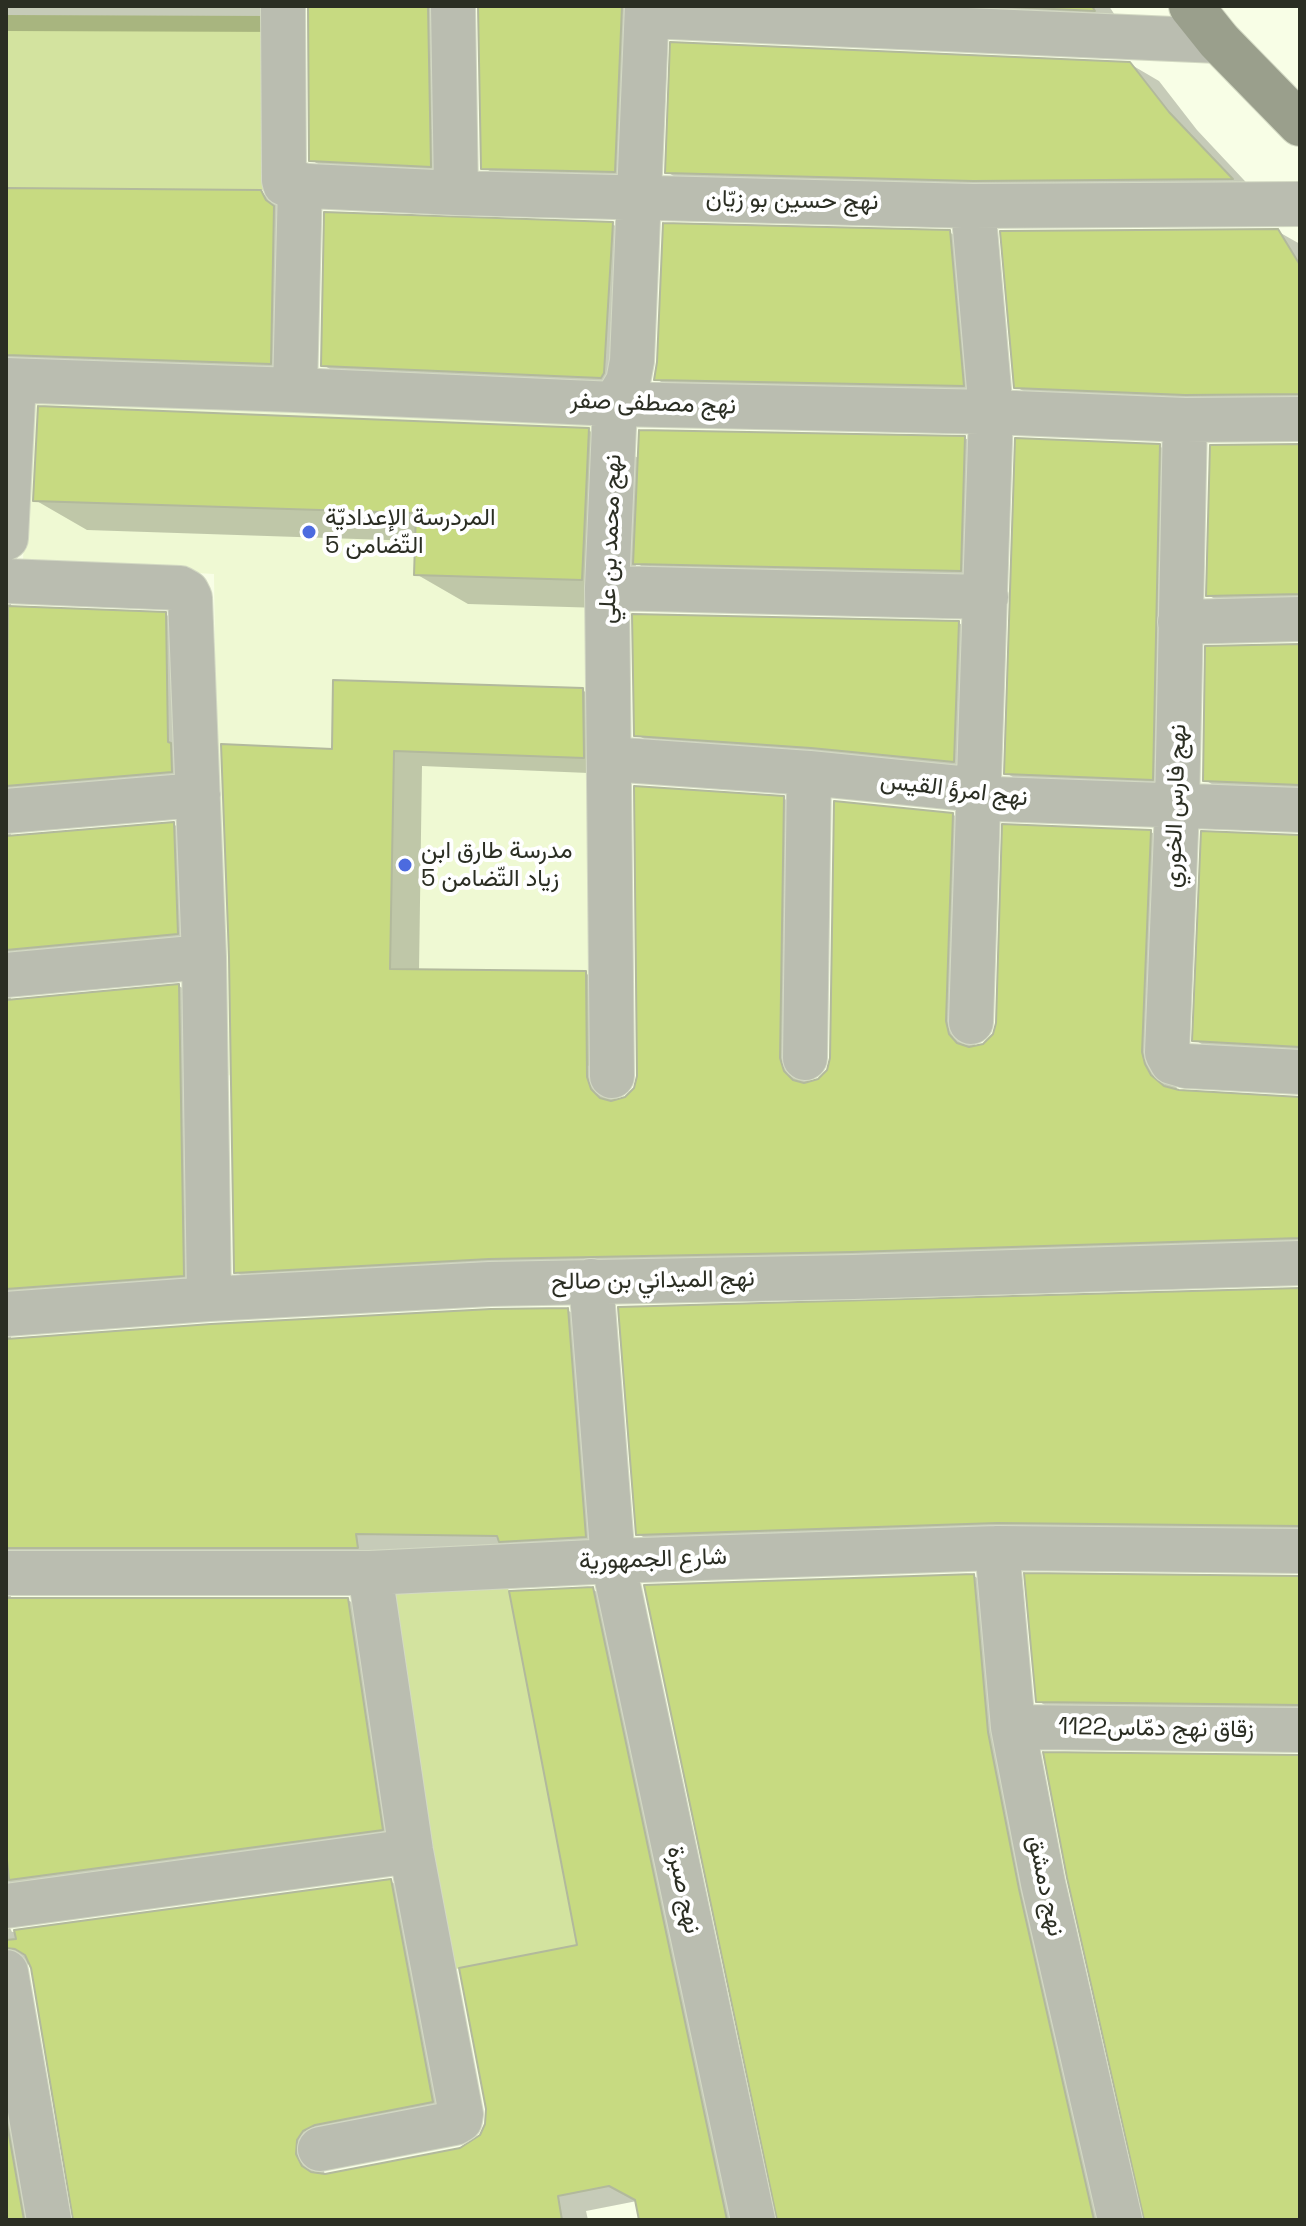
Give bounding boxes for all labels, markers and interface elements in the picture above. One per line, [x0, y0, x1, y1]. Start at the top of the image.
street label: نهج حسين بو زيّان [705, 185, 879, 217]
street label: نهج مصطفى صفر [570, 387, 736, 421]
street label: نهج محمد بن علي [594, 454, 628, 624]
place label: المردرسة الإعداديّة التّضامن 5 [325, 504, 495, 560]
marker: المردرسة الإعداديّة التّضامن 5 [300, 523, 318, 541]
street label: نهج فارس الخوري [1159, 723, 1193, 889]
street label: نهج امرؤ القيس [879, 767, 1029, 813]
place label: مدرسة طارق ابن زياد التّضامن 5 [421, 837, 573, 893]
marker: مدرسة طارق ابن زياد التّضامن 5 [396, 856, 414, 874]
street label: نهج الميداني بن صالح [551, 1265, 755, 1297]
street label: شارع الجمهورية [579, 1543, 727, 1577]
street label: زقاق نهج دمّاس1122 [1058, 1713, 1254, 1745]
street label: نهج دمشق [1020, 1833, 1070, 1939]
street label: نهج صبرة [660, 1844, 706, 1936]

